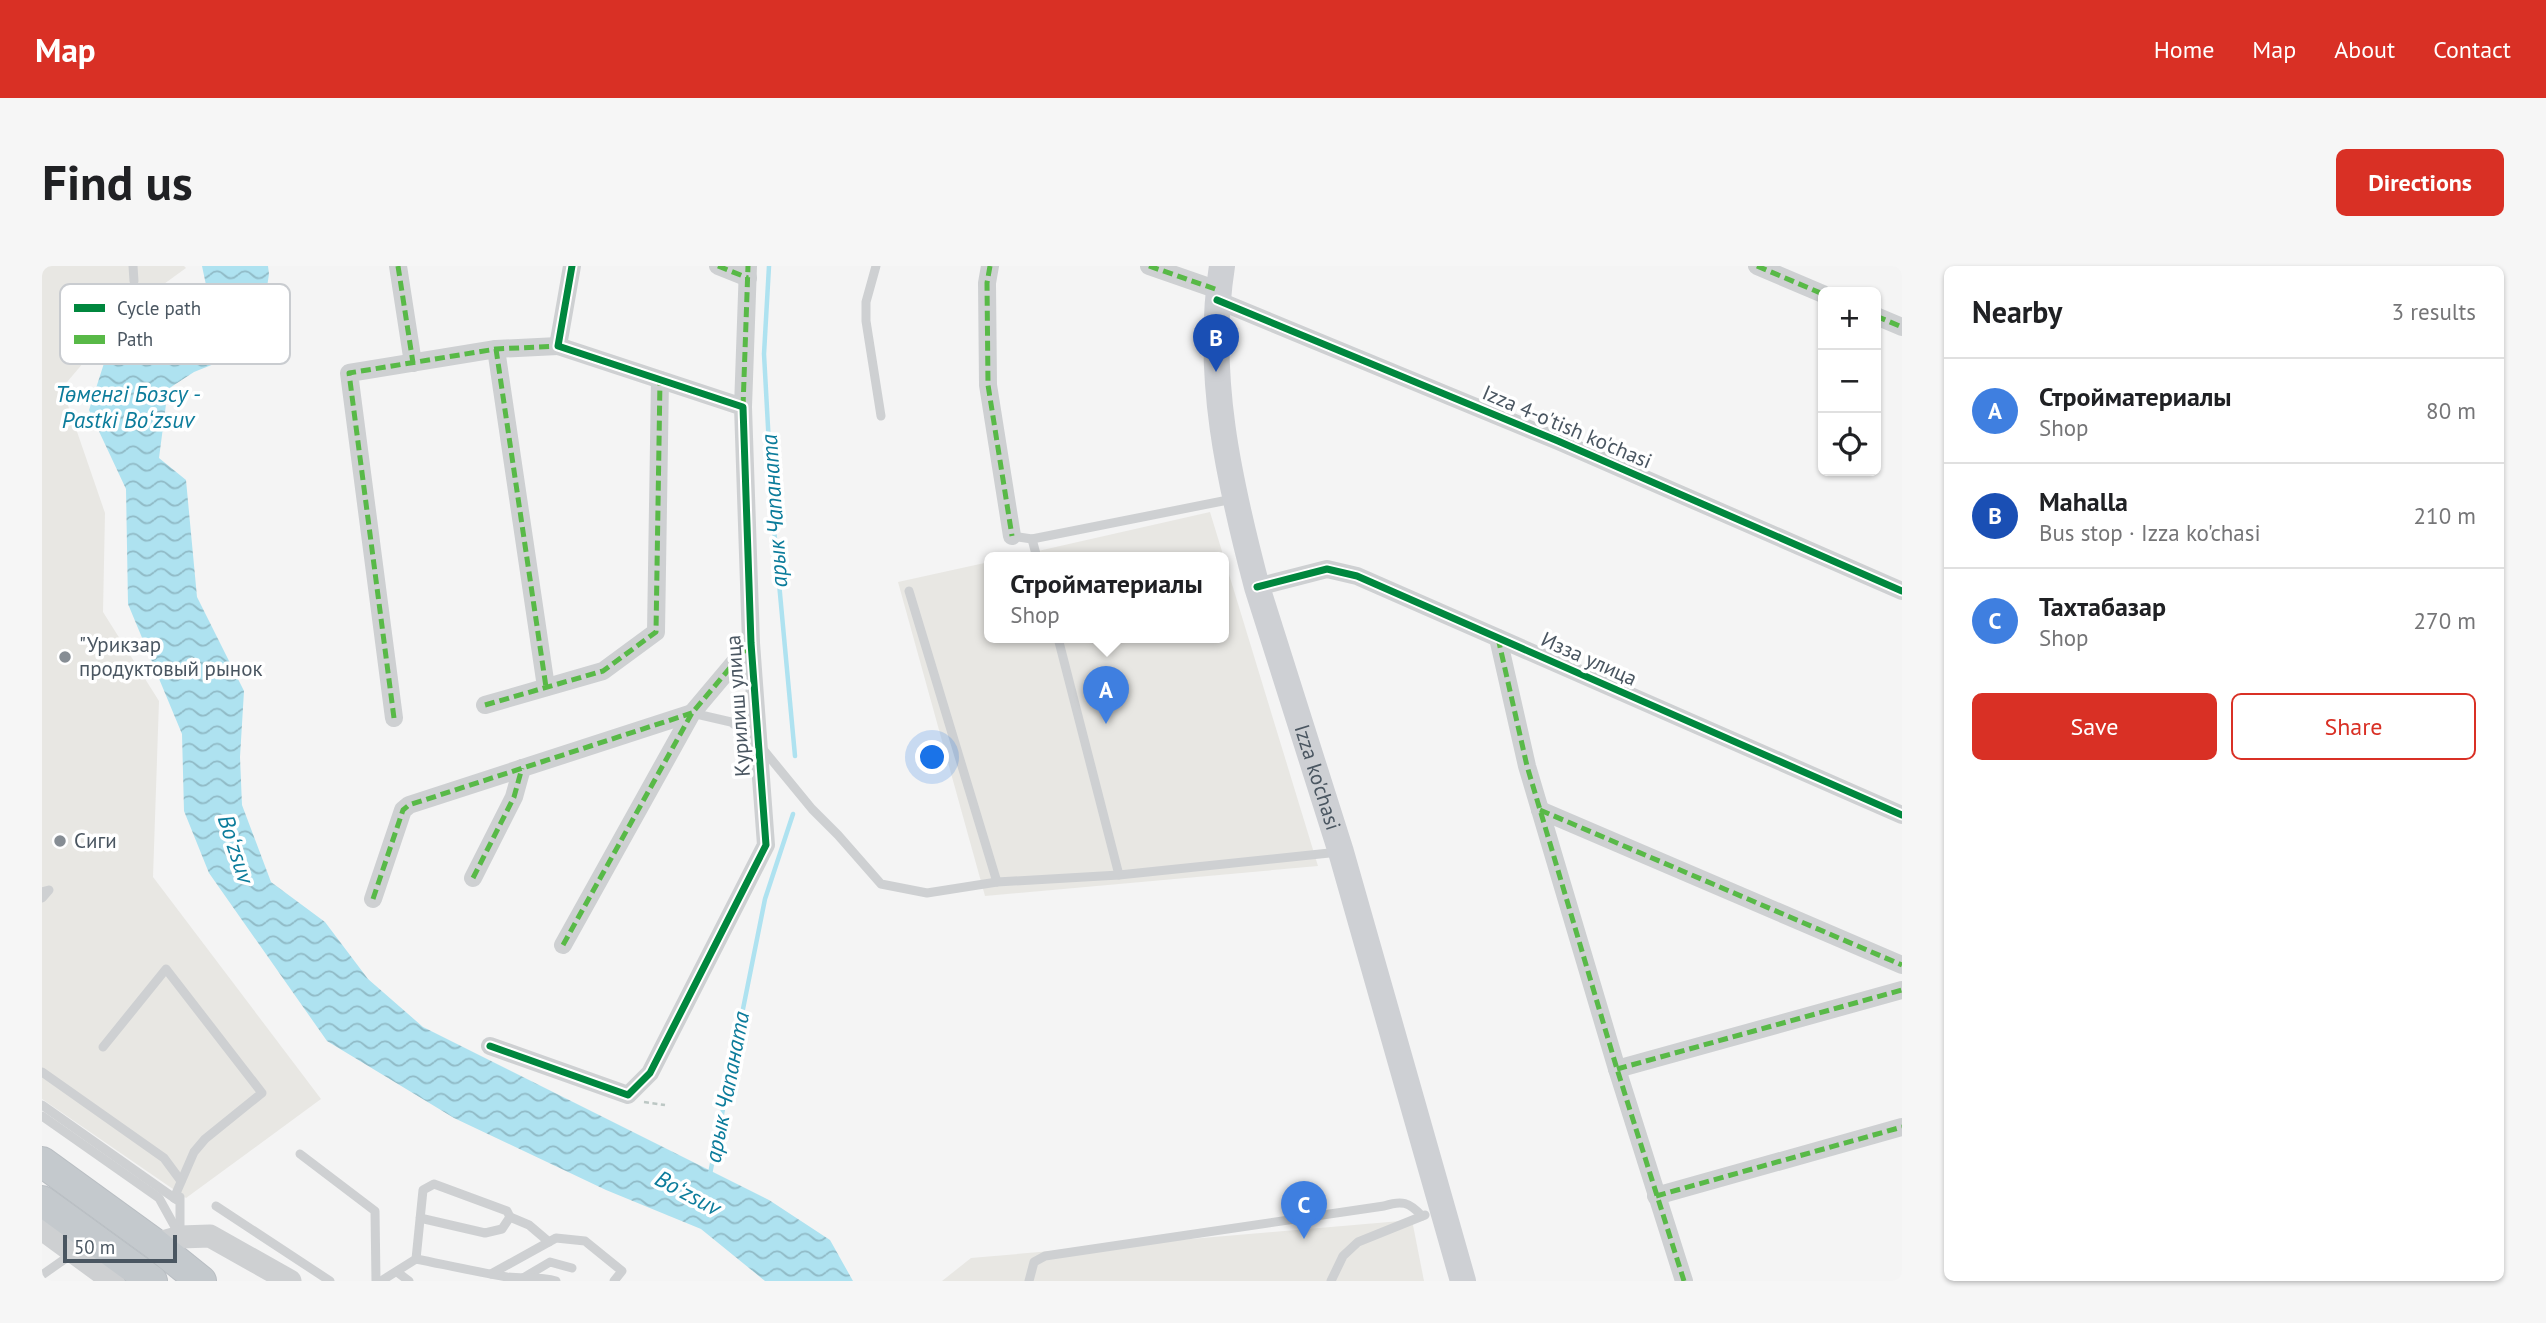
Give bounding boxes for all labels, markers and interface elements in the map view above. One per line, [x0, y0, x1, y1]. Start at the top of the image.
text: Map [35, 28, 96, 71]
text: Home [2154, 34, 2214, 65]
text: Map [2252, 34, 2296, 65]
text: About [2334, 34, 2395, 65]
text: Contact [2433, 34, 2511, 65]
button: Directions [2336, 149, 2504, 216]
text: Find us [42, 150, 193, 214]
legend [60, 284, 290, 364]
map controls [1818, 287, 1881, 476]
button: + [1818, 287, 1881, 350]
text: Nearby [1972, 292, 2062, 331]
text: Cycle path [117, 296, 201, 320]
text: 3 results [2392, 297, 2476, 326]
pin: B [1193, 314, 1239, 372]
text: Path [117, 327, 153, 351]
button: − [1818, 350, 1881, 413]
water label: Төменгі Бозсу - Pastki Boʻzsuv [55, 379, 201, 434]
street label: Izza 4-o'tish ko'chasi [1478, 379, 1656, 474]
text: Стройматериалы [2039, 380, 2232, 413]
text: A [1988, 396, 2002, 425]
text: 80 m [2426, 396, 2476, 425]
button: locate [1818, 413, 1881, 476]
text: Shop [2039, 413, 2089, 442]
water label: арык Чапаната [754, 433, 793, 589]
text: Mahalla [2039, 485, 2128, 518]
text: B [1988, 501, 2002, 530]
text: 210 m [2414, 501, 2476, 530]
text: Bus stop · Izza ko'chasi [2039, 518, 2261, 547]
popup [984, 552, 1229, 643]
text: Стройматериалы [1010, 567, 1203, 600]
text: Тахтабазар [2039, 590, 2166, 623]
text: Shop [1010, 600, 1060, 629]
text: C [1989, 606, 2001, 635]
text: 270 m [2414, 606, 2476, 635]
text: Shop [2039, 623, 2089, 652]
street label: Изза улица [1537, 625, 1641, 692]
place label: "Урикзар продуктовый рынок [79, 631, 262, 682]
street label: Курилиш улица [719, 634, 756, 778]
marker: "Урикзар продуктовый рынок [57, 649, 73, 665]
pin: A [1083, 666, 1129, 724]
button: Save [1972, 693, 2217, 760]
button: Share [2231, 693, 2476, 760]
street label: Izza ko'chasi [1288, 721, 1347, 833]
your location [915, 740, 949, 774]
water label: Boʻzsuv [212, 811, 262, 888]
place label: Сиги [74, 827, 117, 854]
marker: Сиги [52, 833, 68, 849]
water label: арык Чапаната [698, 1009, 755, 1165]
water label: Boʻzsuv [650, 1163, 728, 1223]
pin: C [1281, 1181, 1327, 1239]
scale bar [63, 1232, 177, 1264]
text: 50 m [74, 1235, 115, 1259]

